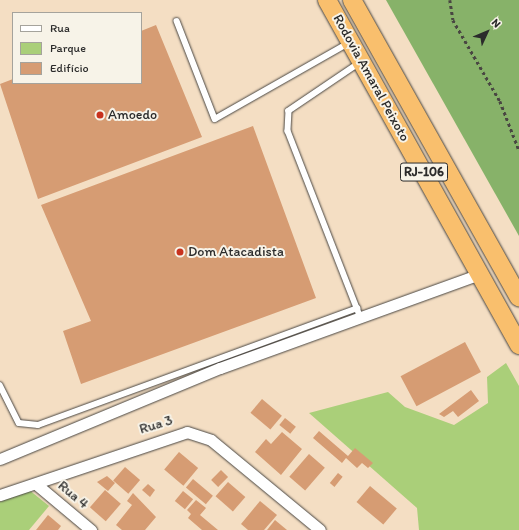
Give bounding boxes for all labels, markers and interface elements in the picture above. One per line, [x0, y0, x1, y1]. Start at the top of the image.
legend [12, 12, 142, 84]
street label: Rodovia Amaral Peixoto [329, 12, 413, 144]
north arrow [467, 12, 507, 52]
text: N [489, 16, 503, 31]
text: Rua [50, 21, 70, 35]
text: Parque [50, 41, 86, 55]
text: Edifício [50, 61, 89, 75]
place label: Amoedo [108, 107, 157, 123]
marker: Amoedo [95, 110, 105, 120]
road number: RJ-106 [400, 161, 448, 183]
place label: Dom Atacadista [188, 244, 284, 260]
marker: Dom Atacadista [175, 247, 185, 257]
street label: Rua 3 [137, 412, 175, 438]
street label: Rua 4 [54, 477, 92, 513]

